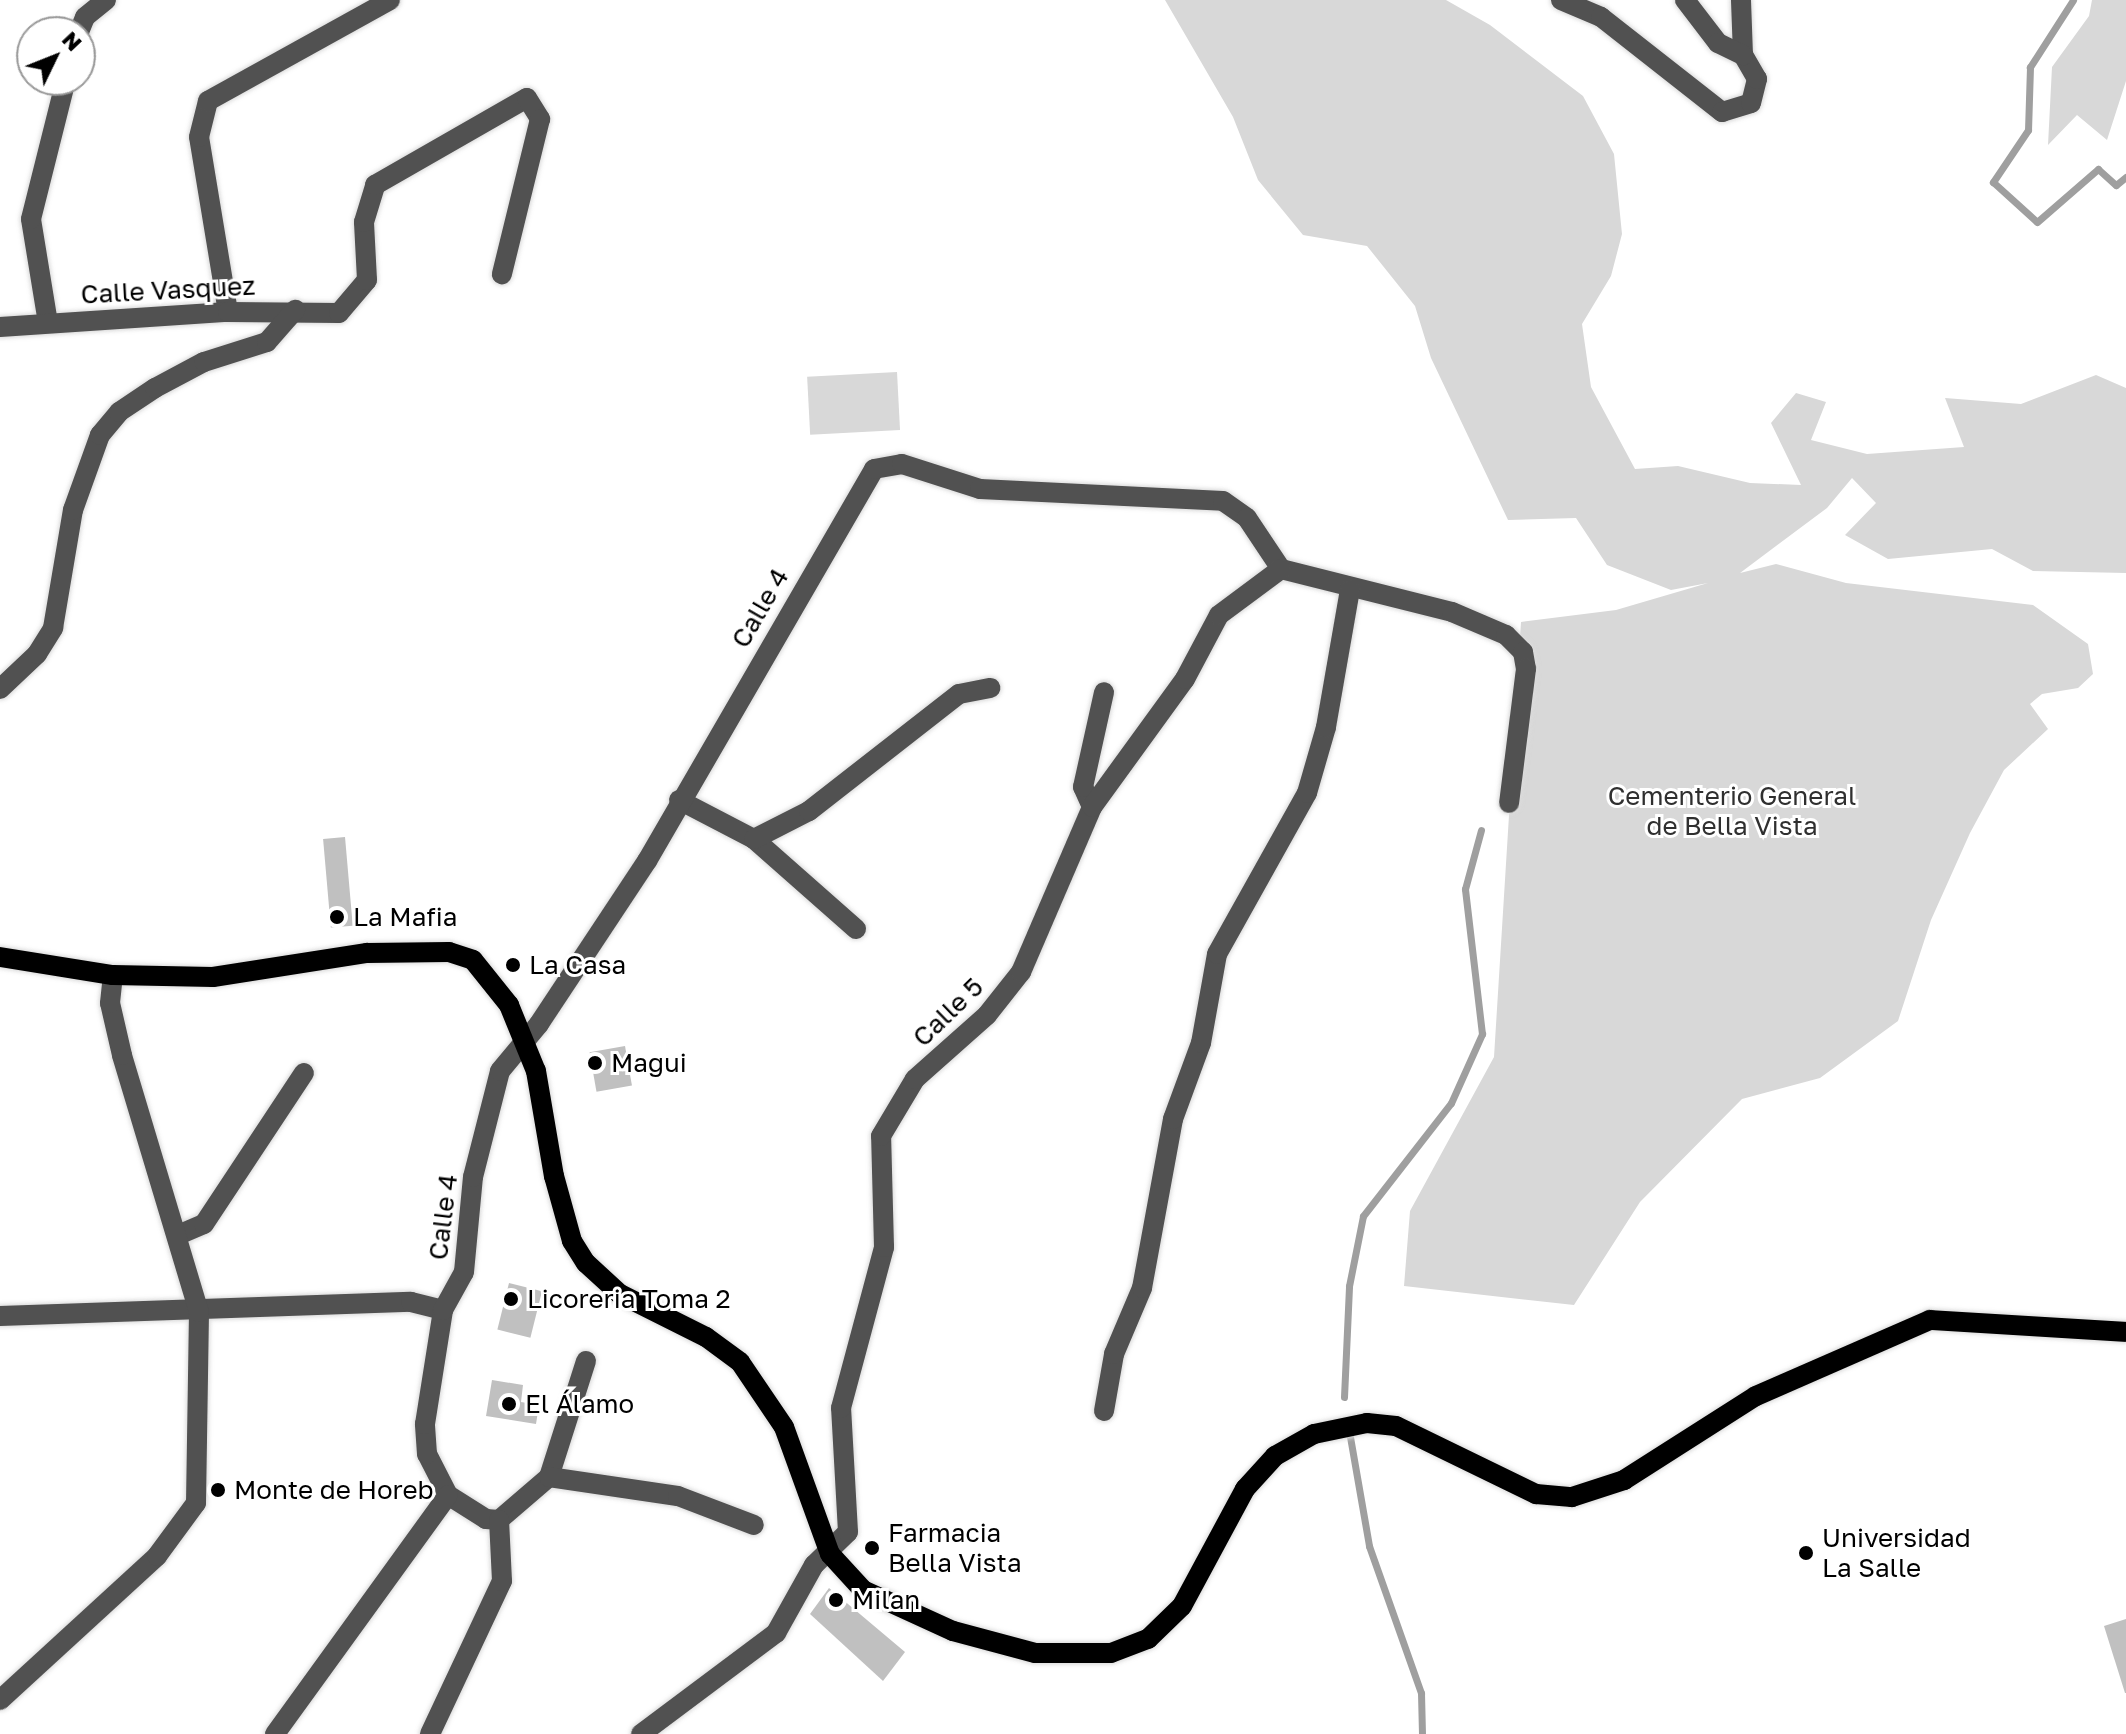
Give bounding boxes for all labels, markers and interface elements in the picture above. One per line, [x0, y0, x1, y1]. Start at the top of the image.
north arrow [16, 16, 96, 96]
text: N [57, 25, 88, 56]
street label: Calle Vasquez [80, 270, 256, 310]
street label: Calle 4 [725, 563, 795, 653]
park label: Cementerio General de Bella Vista [1608, 780, 1856, 842]
place label: La Mafia [353, 901, 457, 933]
marker: La Mafia [328, 908, 346, 926]
place label: La Casa [529, 949, 626, 981]
marker: La Casa [504, 956, 522, 974]
street label: Calle 5 [906, 971, 990, 1053]
place label: Magui [611, 1047, 687, 1079]
marker: Magui [586, 1054, 604, 1072]
street label: Calle 4 [422, 1172, 464, 1262]
place label: Licoreria Toma 2 [527, 1283, 730, 1315]
marker: Licoreria Toma 2 [502, 1290, 520, 1308]
place label: El Álamo [525, 1388, 634, 1420]
marker: El Álamo [500, 1395, 518, 1413]
place label: Monte de Horeb [234, 1474, 434, 1506]
marker: Monte de Horeb [209, 1481, 227, 1499]
place label: Farmacia Bella Vista [888, 1517, 1022, 1578]
place label: Universidad La Salle [1822, 1522, 1971, 1584]
marker: Farmacia Bella Vista [863, 1539, 881, 1557]
marker: Universidad La Salle [1797, 1544, 1815, 1562]
place label: Milan [852, 1584, 920, 1616]
marker: Milan [827, 1591, 845, 1609]

